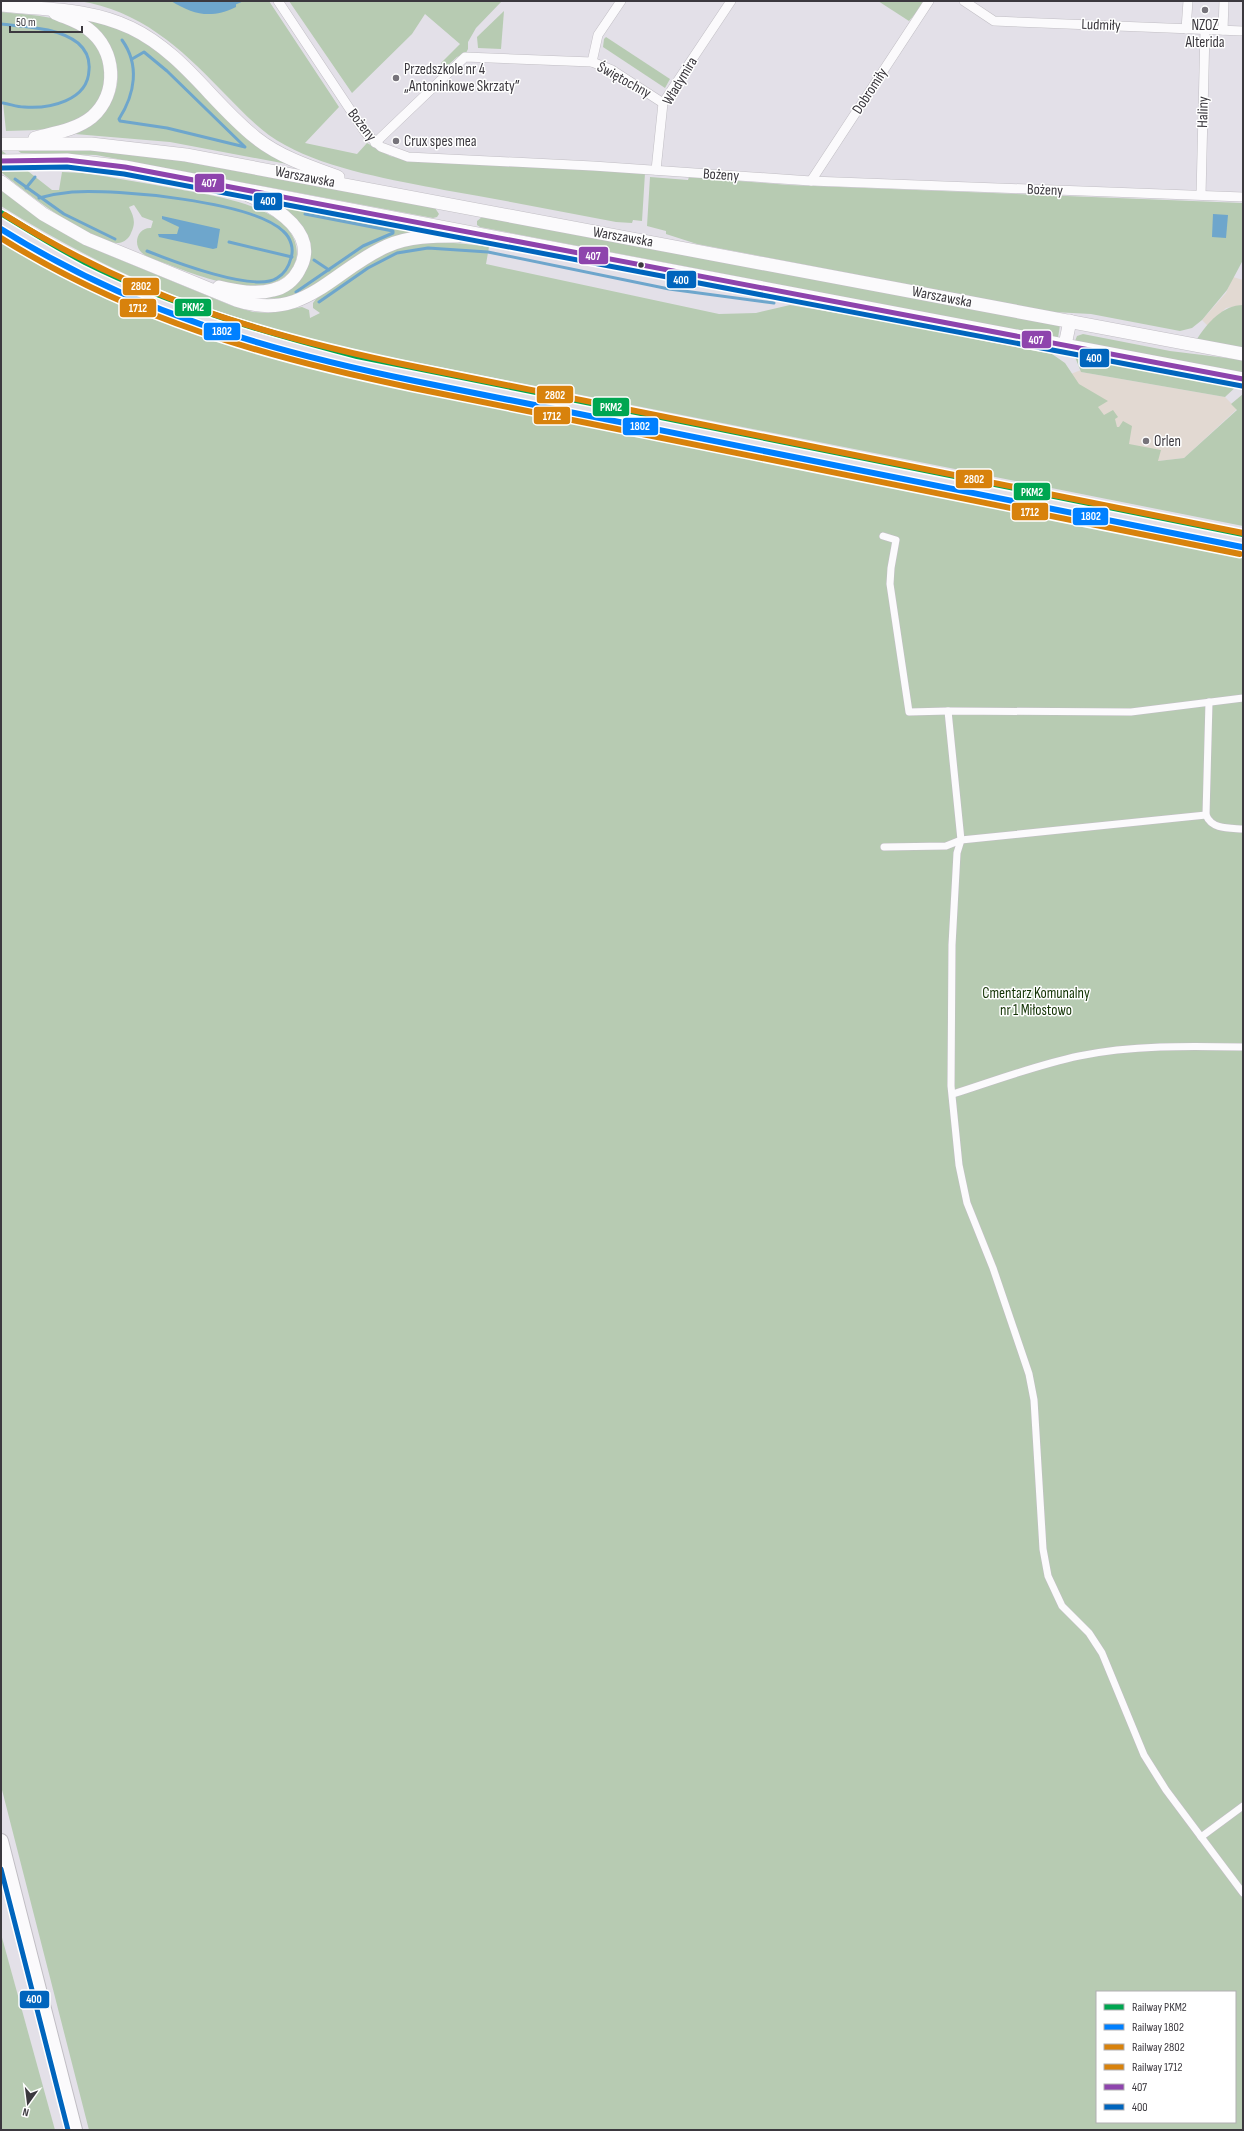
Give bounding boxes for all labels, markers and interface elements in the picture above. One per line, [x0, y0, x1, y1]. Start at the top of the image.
marker: NZOZ Alterida [1200, 5, 1210, 15]
scale bar [10, 8, 82, 34]
text: 50 m [16, 15, 36, 30]
street label: Ludmiły [1081, 15, 1121, 35]
place label: NZOZ Alterida [1184, 16, 1225, 52]
street label: Władymira [658, 53, 702, 108]
street label: Świętochny [594, 57, 655, 103]
place label: Przedszkole nr 4 „Antoninkowe Skrzaty” [404, 60, 520, 96]
street label: Dobromiły [848, 64, 892, 118]
marker: Przedszkole nr 4 „Antoninkowe Skrzaty” [391, 73, 401, 83]
street label: Haliny [1193, 96, 1213, 128]
street label: Bożeny [343, 105, 381, 145]
place label: Crux spes mea [404, 132, 477, 151]
marker: Crux spes mea [391, 136, 401, 146]
street label: Warszawska [273, 162, 337, 192]
street label: Bożeny [702, 164, 740, 186]
line badge: 407 [194, 173, 225, 193]
text: 407 [201, 177, 217, 190]
street label: Bożeny [1027, 180, 1064, 200]
line badge: 400 [253, 192, 283, 211]
text: 400 [260, 195, 276, 208]
street label: Warszawska [591, 222, 655, 252]
line badge: 407 [578, 246, 609, 265]
text: 407 [585, 250, 601, 263]
unlabelled marker [636, 260, 646, 270]
line badge: 400 [666, 270, 697, 289]
text: 400 [673, 274, 689, 287]
line badge: 2802 [122, 277, 160, 296]
text: 2802 [131, 280, 151, 293]
street label: Warszawska [910, 282, 974, 312]
line badge: 1712 [119, 298, 157, 318]
line badge: PKM2 [174, 298, 212, 317]
text: PKM2 [182, 301, 204, 314]
text: 1712 [129, 302, 147, 315]
line badge: 1802 [203, 322, 241, 341]
text: 1802 [212, 325, 232, 338]
line badge: 407 [1021, 330, 1052, 349]
text: 407 [1028, 334, 1044, 347]
line badge: 400 [1079, 348, 1110, 368]
text: 400 [1086, 352, 1102, 365]
line badge: 2802 [536, 385, 574, 404]
text: 2802 [545, 389, 565, 402]
line badge: PKM2 [592, 397, 630, 417]
text: PKM2 [600, 401, 622, 414]
line badge: 1712 [533, 406, 571, 425]
text: 1712 [543, 410, 561, 423]
line badge: 1802 [622, 417, 659, 436]
text: 1802 [630, 420, 650, 433]
place label: Orlen [1154, 432, 1181, 451]
marker: Orlen [1141, 436, 1151, 446]
line badge: 2802 [955, 469, 993, 489]
text: 2802 [964, 473, 984, 486]
line badge: PKM2 [1013, 482, 1051, 501]
text: PKM2 [1021, 486, 1043, 499]
line badge: 1712 [1011, 502, 1049, 521]
text: 1712 [1021, 506, 1039, 519]
line badge: 1802 [1072, 507, 1109, 526]
text: 1802 [1081, 510, 1101, 523]
park label: Cmentarz Komunalny nr 1 Miłostowo [982, 984, 1090, 1020]
line badge: 400 [19, 1990, 50, 2009]
legend [1096, 1991, 1236, 2123]
text: 400 [26, 1993, 42, 2006]
text: Railway PKM2 [1132, 2000, 1187, 2015]
text: Railway 1802 [1132, 2020, 1184, 2035]
text: Railway 2802 [1132, 2040, 1185, 2055]
text: Railway 1712 [1132, 2060, 1182, 2075]
text: 407 [1132, 2080, 1147, 2095]
north arrow [8, 2083, 48, 2123]
text: 400 [1132, 2100, 1148, 2115]
text: N [21, 2105, 30, 2119]

